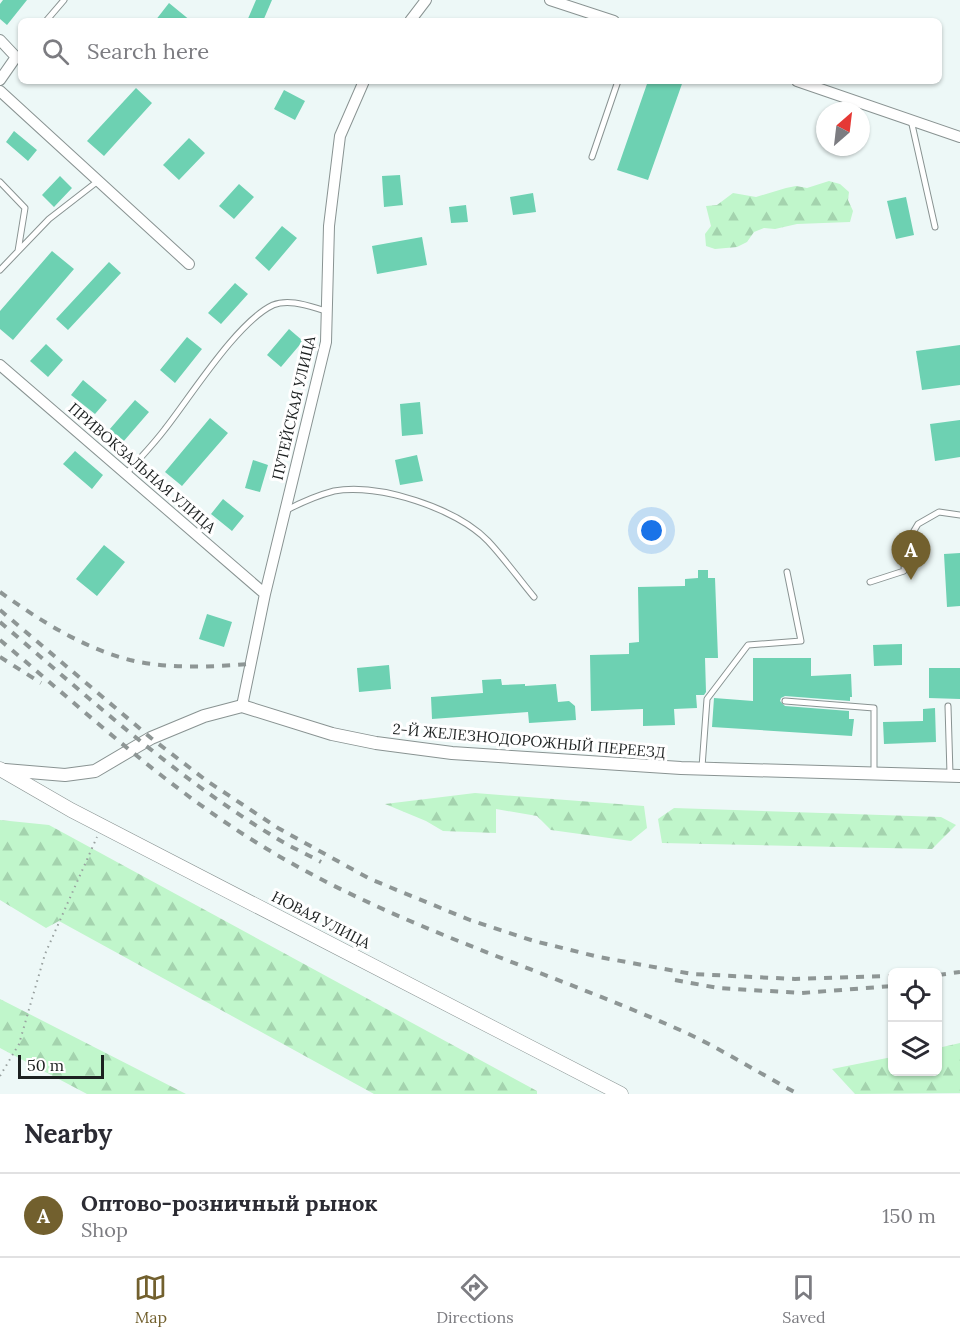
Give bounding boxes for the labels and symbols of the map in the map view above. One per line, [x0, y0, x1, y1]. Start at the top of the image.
north arrow [816, 102, 870, 156]
street label: ПУТЕЙСКАЯ УЛИЦА [268, 333, 319, 482]
street label: ПРИВОКЗАЛЬНАЯ УЛИЦА [65, 398, 220, 537]
your location [637, 516, 666, 545]
pin: A [892, 530, 930, 580]
street label: 2-Й ЖЕЛЕЗНОДОРОЖНЫЙ ПЕРЕЕЗД [392, 719, 666, 762]
street label: НОВАЯ УЛИЦА [269, 887, 374, 953]
scale bar [18, 1052, 104, 1080]

